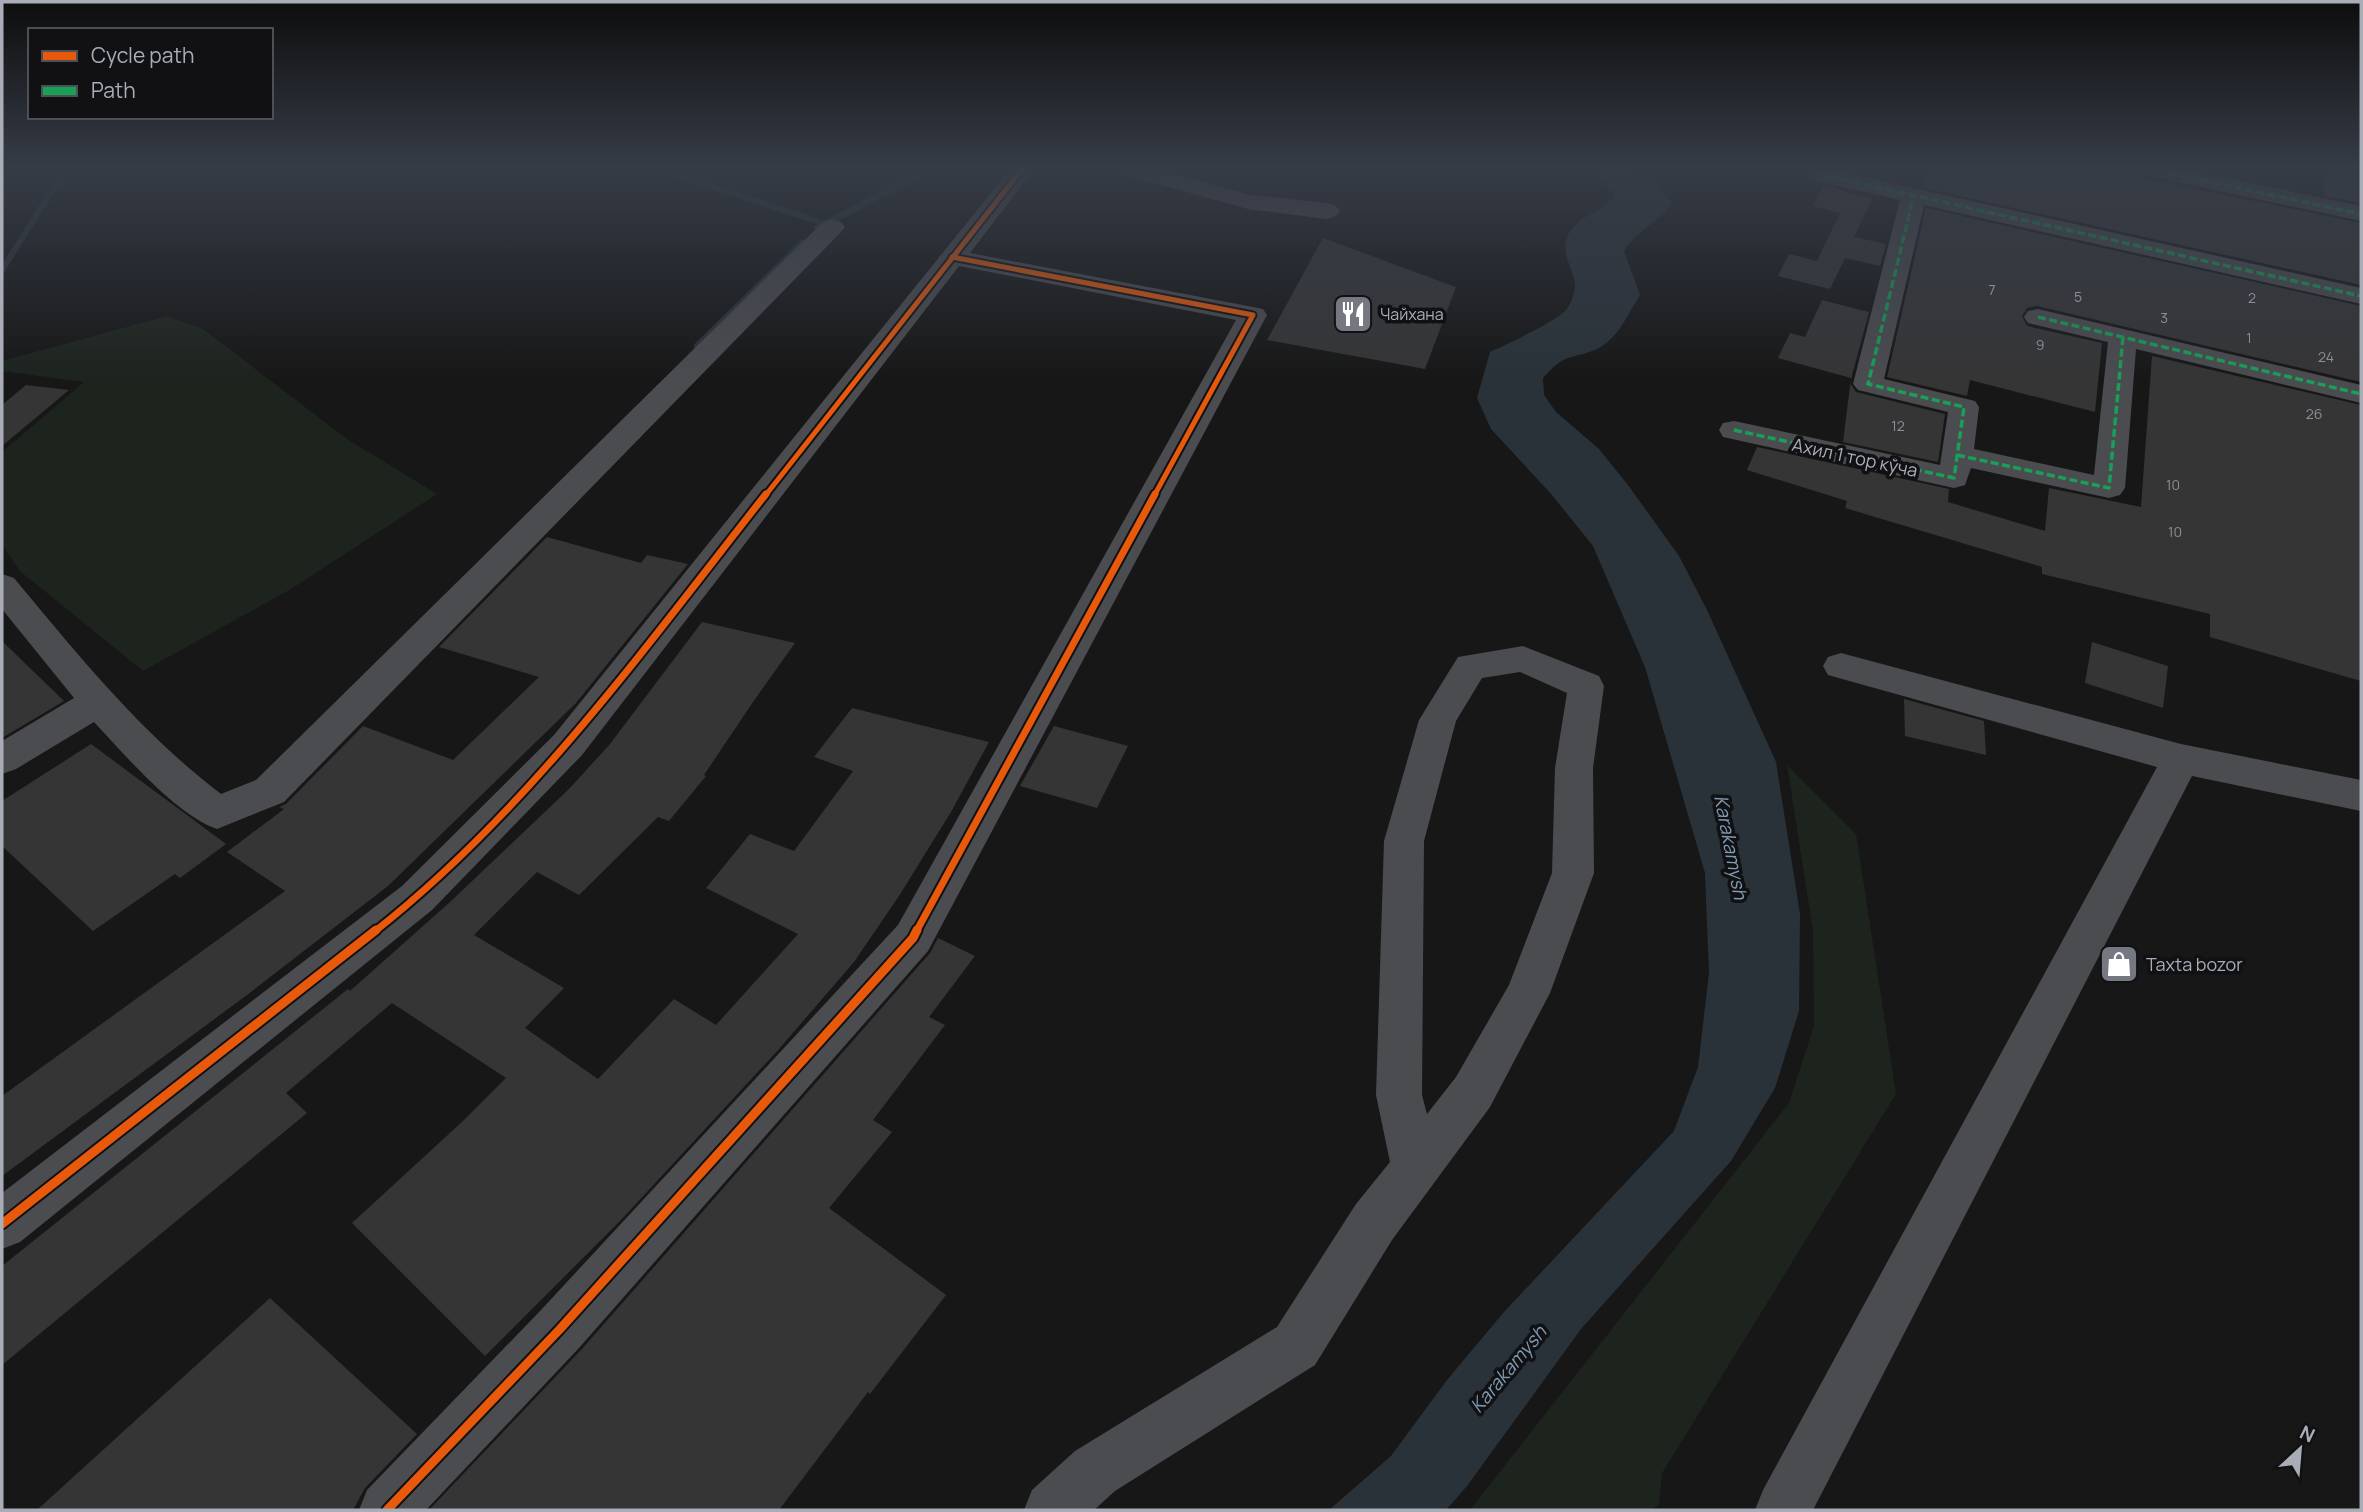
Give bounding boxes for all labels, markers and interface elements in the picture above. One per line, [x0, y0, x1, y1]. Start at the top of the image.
legend [28, 28, 273, 119]
text: Cycle path [91, 41, 194, 69]
text: Path [91, 76, 136, 104]
house number: 7 [1988, 280, 1996, 299]
house number: 5 [2074, 287, 2082, 306]
house number: 2 [2248, 288, 2256, 307]
restaurant icon: Чайхана [1332, 293, 1374, 335]
place label: Чайхана [1380, 303, 1444, 325]
house number: 3 [2160, 308, 2168, 327]
house number: 1 [2246, 328, 2252, 347]
house number: 9 [2036, 335, 2044, 354]
house number: 24 [2318, 347, 2334, 366]
house number: 26 [2306, 404, 2322, 423]
house number: 12 [1891, 416, 1905, 435]
street label: Ахил 1 тор кўча [1790, 432, 1920, 482]
house number: 10 [2166, 475, 2180, 494]
house number: 10 [2168, 522, 2182, 541]
water label: Karakamysh [1708, 793, 1754, 902]
shop icon: Taxta bozor [2098, 943, 2140, 985]
place label: Taxta bozor [2146, 952, 2243, 976]
water label: Karakamysh [1464, 1320, 1552, 1418]
north arrow [2265, 1414, 2335, 1484]
text: N [2296, 1419, 2319, 1448]

